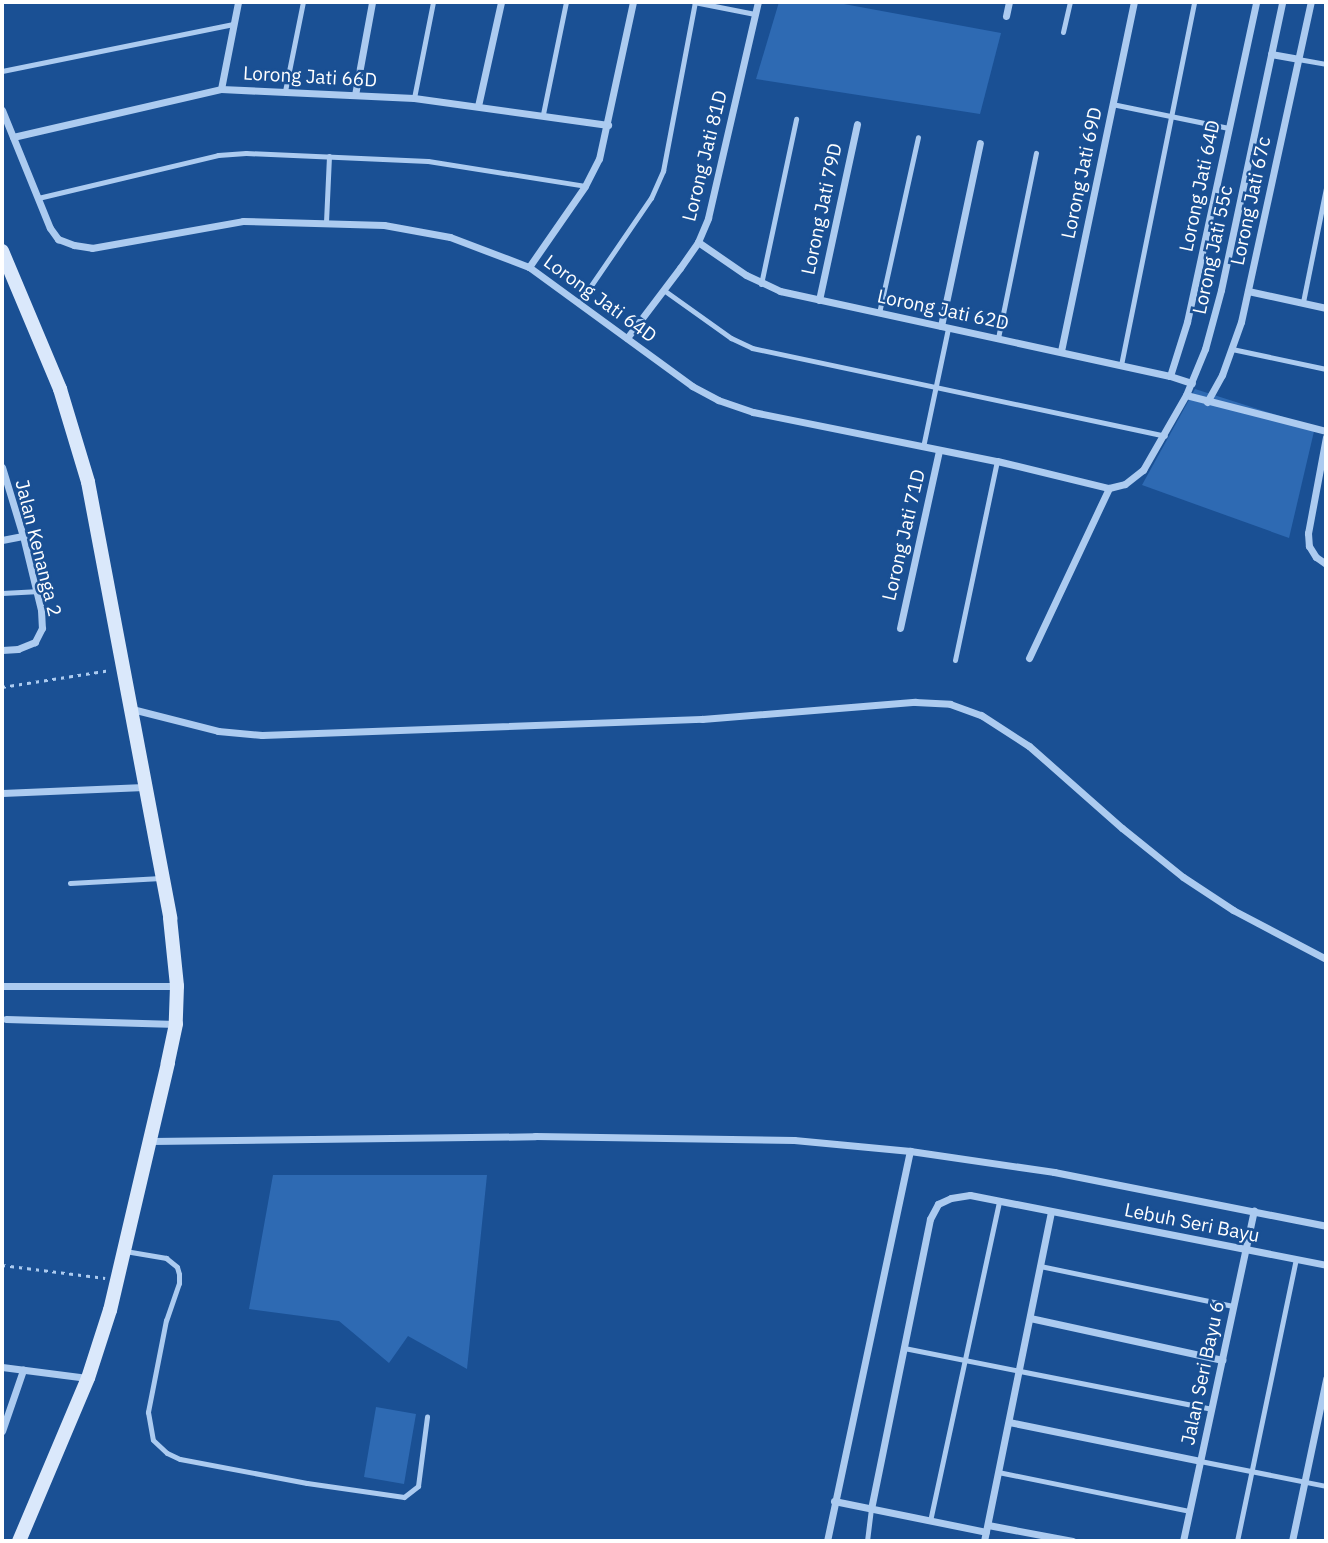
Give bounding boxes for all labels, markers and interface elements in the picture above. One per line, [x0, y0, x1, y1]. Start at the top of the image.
street label: Lorong Jati 66D [242, 62, 378, 92]
street label: Lorong Jati 81D [678, 88, 732, 224]
street label: Lorong Jati 69D [1057, 105, 1107, 241]
street label: Lorong Jati 64D [1175, 118, 1225, 254]
street label: Lorong Jati 67c [1226, 135, 1276, 267]
street label: Lorong Jati 79D [797, 141, 847, 277]
street label: Lorong Jati 55c [1188, 184, 1238, 316]
street label: Lorong Jati 64D [539, 250, 661, 348]
street label: Lorong Jati 62D [875, 285, 1011, 335]
street label: Lorong Jati 71D [878, 467, 930, 603]
street label: Jalan Kenanga 2 [10, 477, 66, 619]
street label: Lebuh Seri Bayu [1122, 1199, 1262, 1247]
street label: Jalan Seri Bayu 6 [1177, 1299, 1229, 1447]

